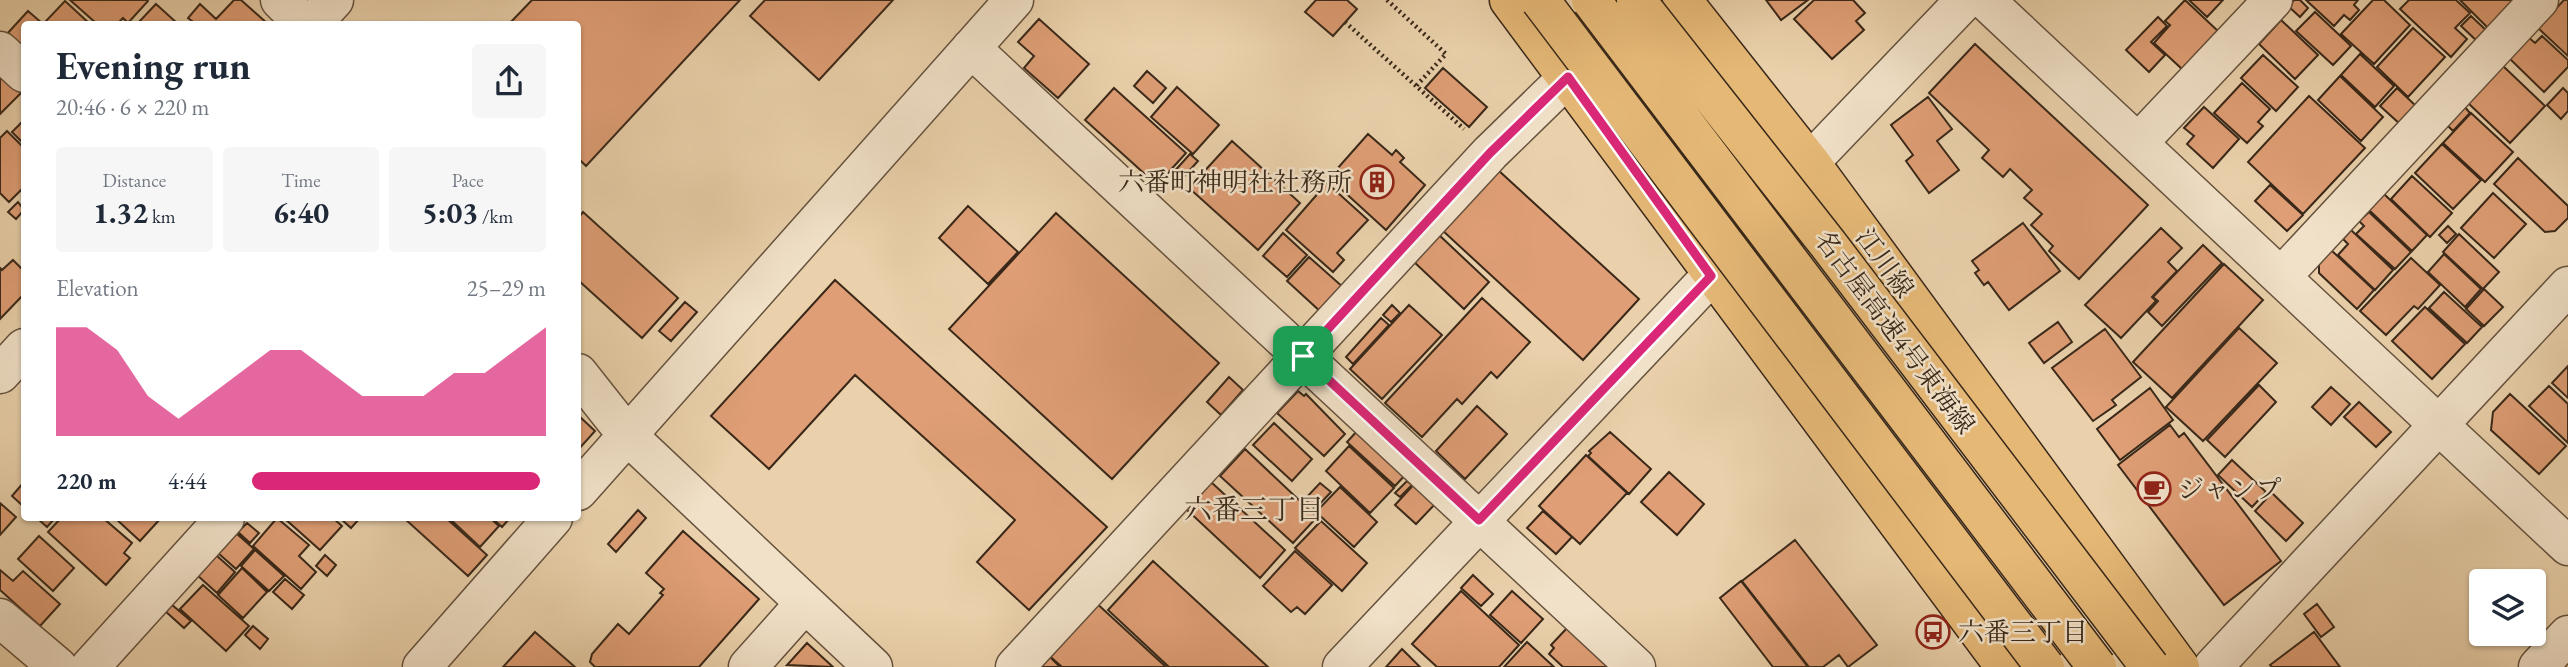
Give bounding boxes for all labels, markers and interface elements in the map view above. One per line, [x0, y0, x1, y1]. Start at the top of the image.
text: Evening run [56, 41, 251, 90]
button: share [472, 44, 546, 118]
text: 20:46 · 6 × 220 m [56, 92, 209, 122]
building icon: 六番町神明社社務所 [1358, 163, 1396, 201]
place label: 六番町神明社社務所 [1118, 165, 1352, 199]
text: Distance [103, 168, 166, 193]
text: Time [281, 168, 321, 193]
text: Pace [452, 168, 484, 193]
text: 1.32 [93, 193, 148, 232]
text: 6:40 [273, 193, 329, 232]
text: 5:03 [422, 193, 478, 232]
text: km [148, 204, 176, 229]
text: /km [478, 204, 513, 229]
street label: 江川線 [1848, 221, 1922, 305]
street label: 名古屋高速4号東海線 [1807, 223, 1983, 441]
text: Elevation [56, 273, 139, 303]
text: 25–29 m [467, 273, 546, 303]
pin [1273, 326, 1333, 386]
icon: arrive [1284, 337, 1322, 375]
text: 220 m [56, 466, 117, 496]
text: 4:44 [168, 466, 207, 496]
cafe icon: ジャンプ [2135, 470, 2173, 508]
place label: ジャンプ [2178, 472, 2281, 506]
district label: 六番三丁目 [1184, 491, 1324, 527]
map controls [2469, 569, 2546, 646]
button: layers [2469, 569, 2546, 646]
bus stop icon: 六番三丁目 [1914, 613, 1952, 651]
place label: 六番三丁目 [1958, 615, 2088, 649]

